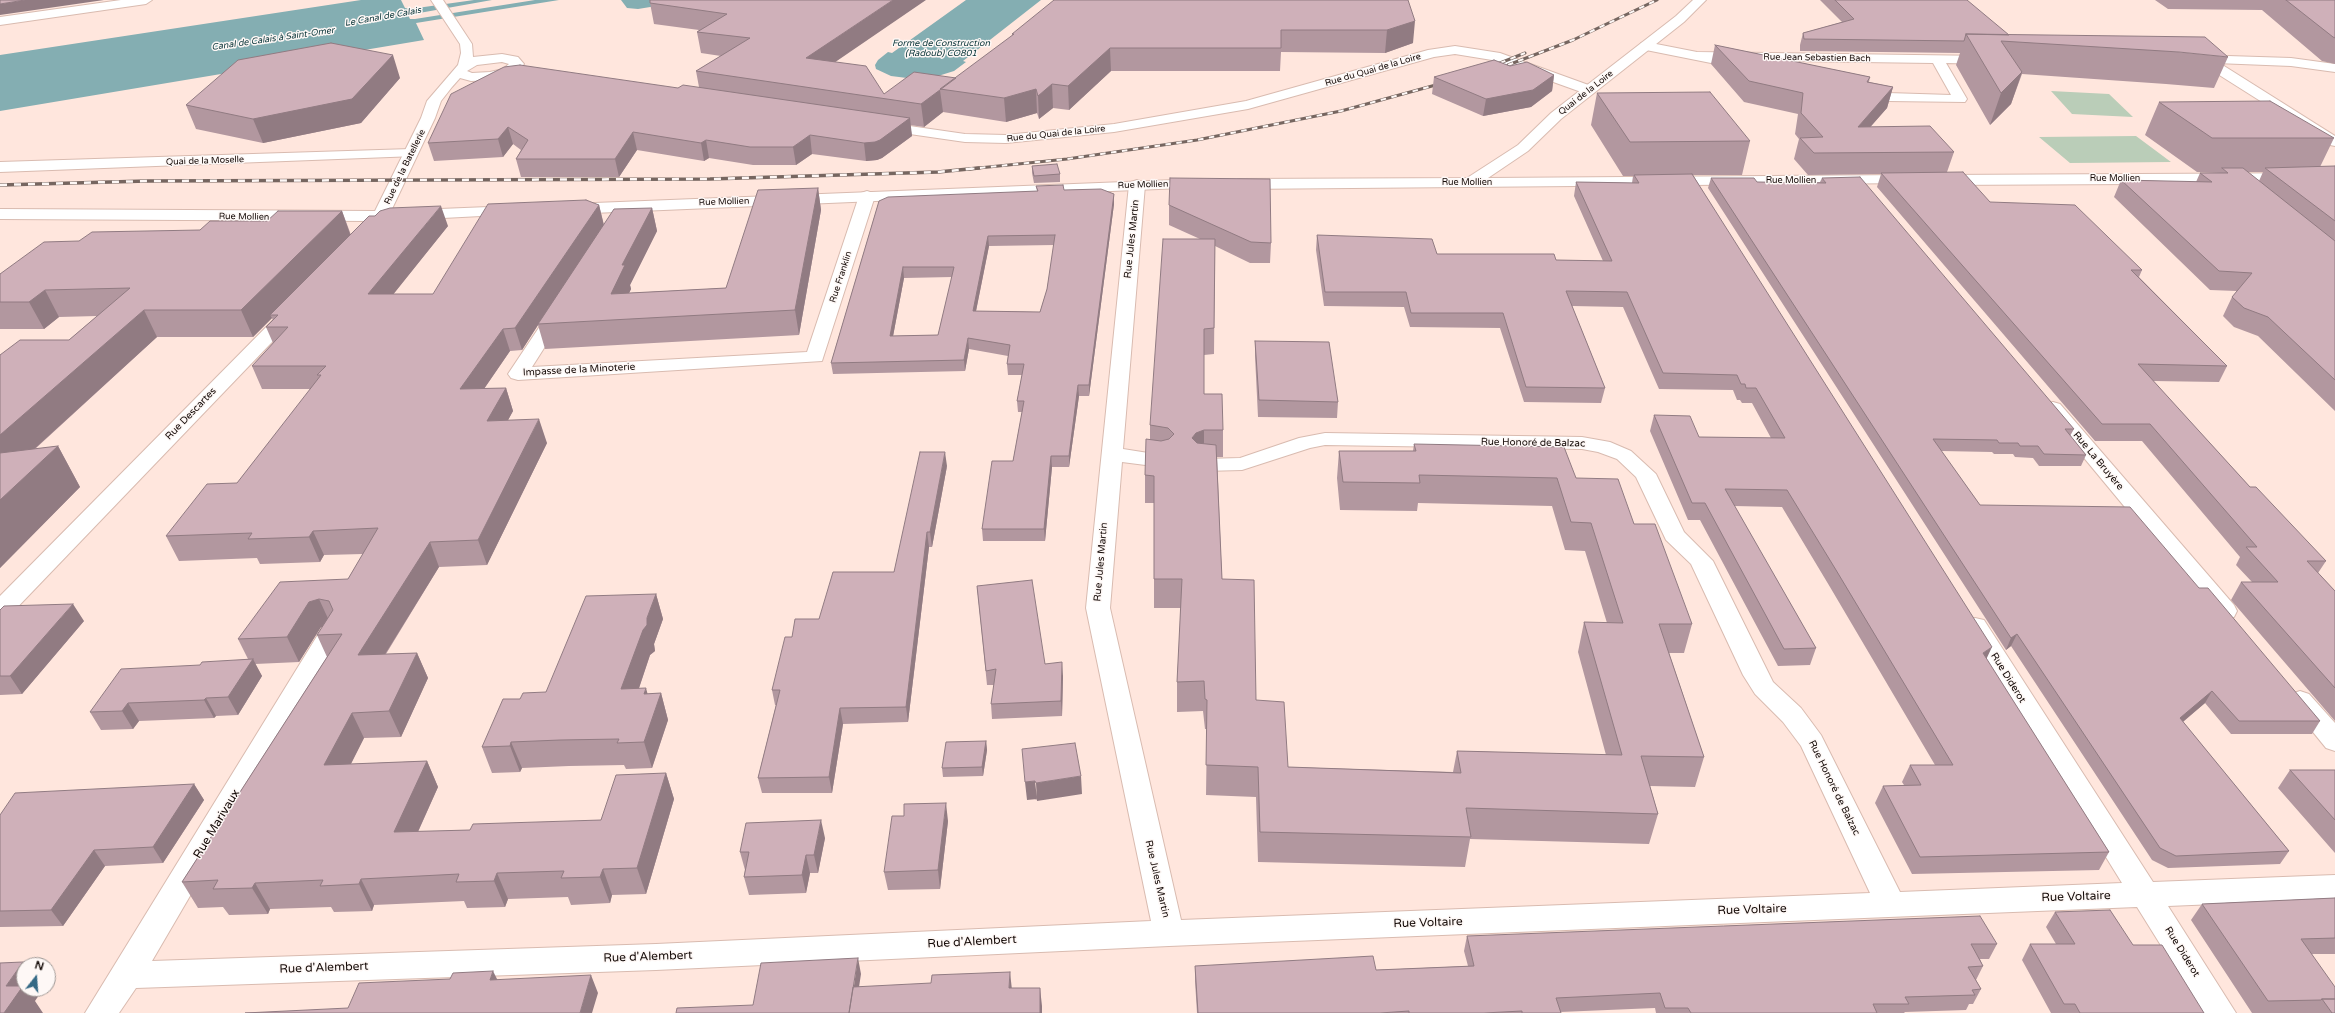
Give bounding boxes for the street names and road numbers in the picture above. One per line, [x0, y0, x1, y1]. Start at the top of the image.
street label: Rue du Quai de la Loire [1324, 51, 1422, 89]
street label: Rue Jean Sebastien Bach [1763, 52, 1871, 64]
street label: Quai de la Loire [1557, 68, 1615, 118]
street label: Rue du Quai de la Loire [1006, 123, 1106, 145]
street label: Rue de la Batellerie [382, 128, 428, 206]
street label: Quai de la Moselle [166, 154, 244, 168]
street label: Rue Mollien [2090, 174, 2140, 184]
street label: Rue Mollien [1766, 176, 1816, 186]
street label: Rue Mollien [1442, 178, 1492, 188]
street label: Rue Mollien [1117, 179, 1169, 191]
street label: Rue Mollien [698, 196, 750, 208]
street label: Rue Jules Martin [1122, 199, 1142, 279]
street label: Rue Mollien [219, 211, 269, 223]
street label: Rue Franklin [828, 250, 854, 304]
street label: Impasse de la Minoterie [522, 361, 636, 379]
street label: Rue Descartes [163, 385, 219, 443]
street label: Rue La Bruyère [2070, 429, 2126, 493]
street label: Rue Honoré de Balzac [1481, 436, 1585, 450]
street label: Rue Jules Martin [1092, 522, 1110, 602]
street label: Rue Diderot [1988, 651, 2028, 705]
street label: Rue Honoré de Balzac [1806, 738, 1862, 838]
street label: Rue Marivaux [191, 787, 243, 861]
street label: Rue Jules Martin [1142, 839, 1172, 919]
street label: Rue Voltaire [2041, 889, 2111, 905]
street label: Rue Voltaire [1717, 902, 1787, 918]
street label: Rue Voltaire [1393, 915, 1463, 931]
street label: Rue Diderot [2162, 925, 2202, 979]
street label: Rue d'Alembert [927, 932, 1017, 952]
street label: Rue d'Alembert [603, 948, 693, 966]
street label: Rue d'Alembert [279, 959, 369, 977]

